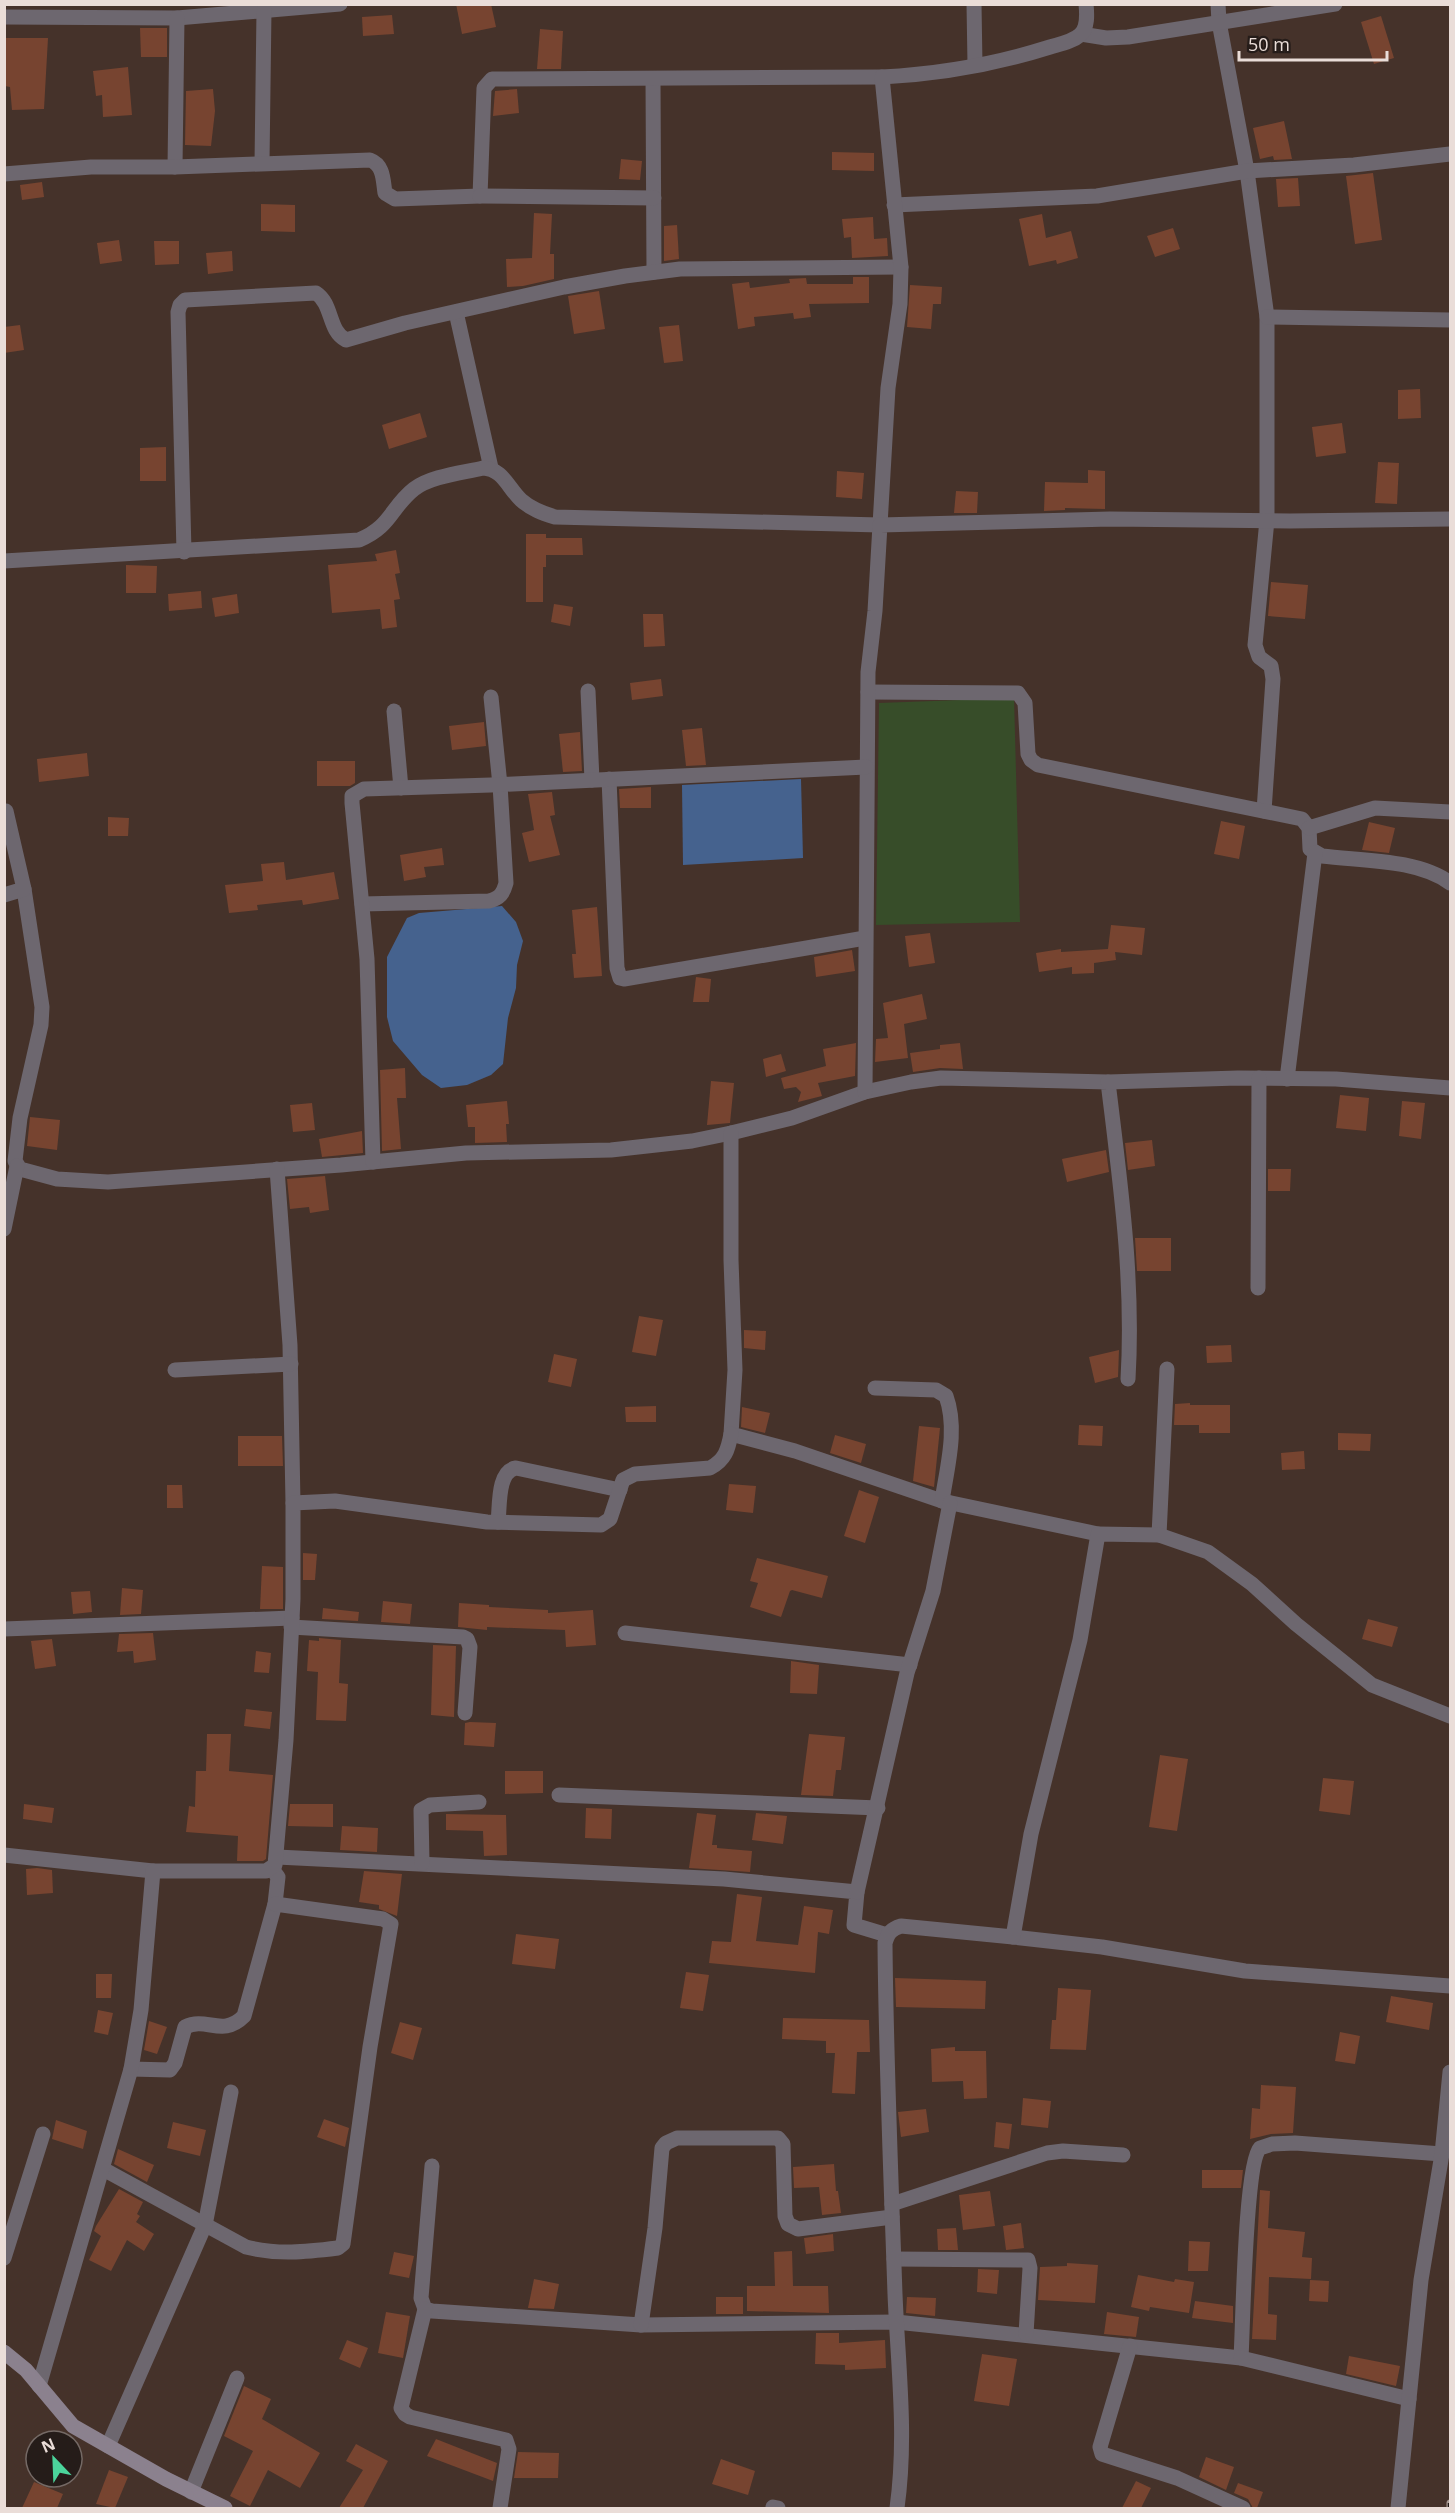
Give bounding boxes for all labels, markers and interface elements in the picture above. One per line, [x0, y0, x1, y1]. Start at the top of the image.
scale bar [1239, 24, 1388, 62]
text: 50 m [1248, 32, 1290, 56]
north arrow [24, 2429, 84, 2489]
text: N [38, 2433, 58, 2458]

